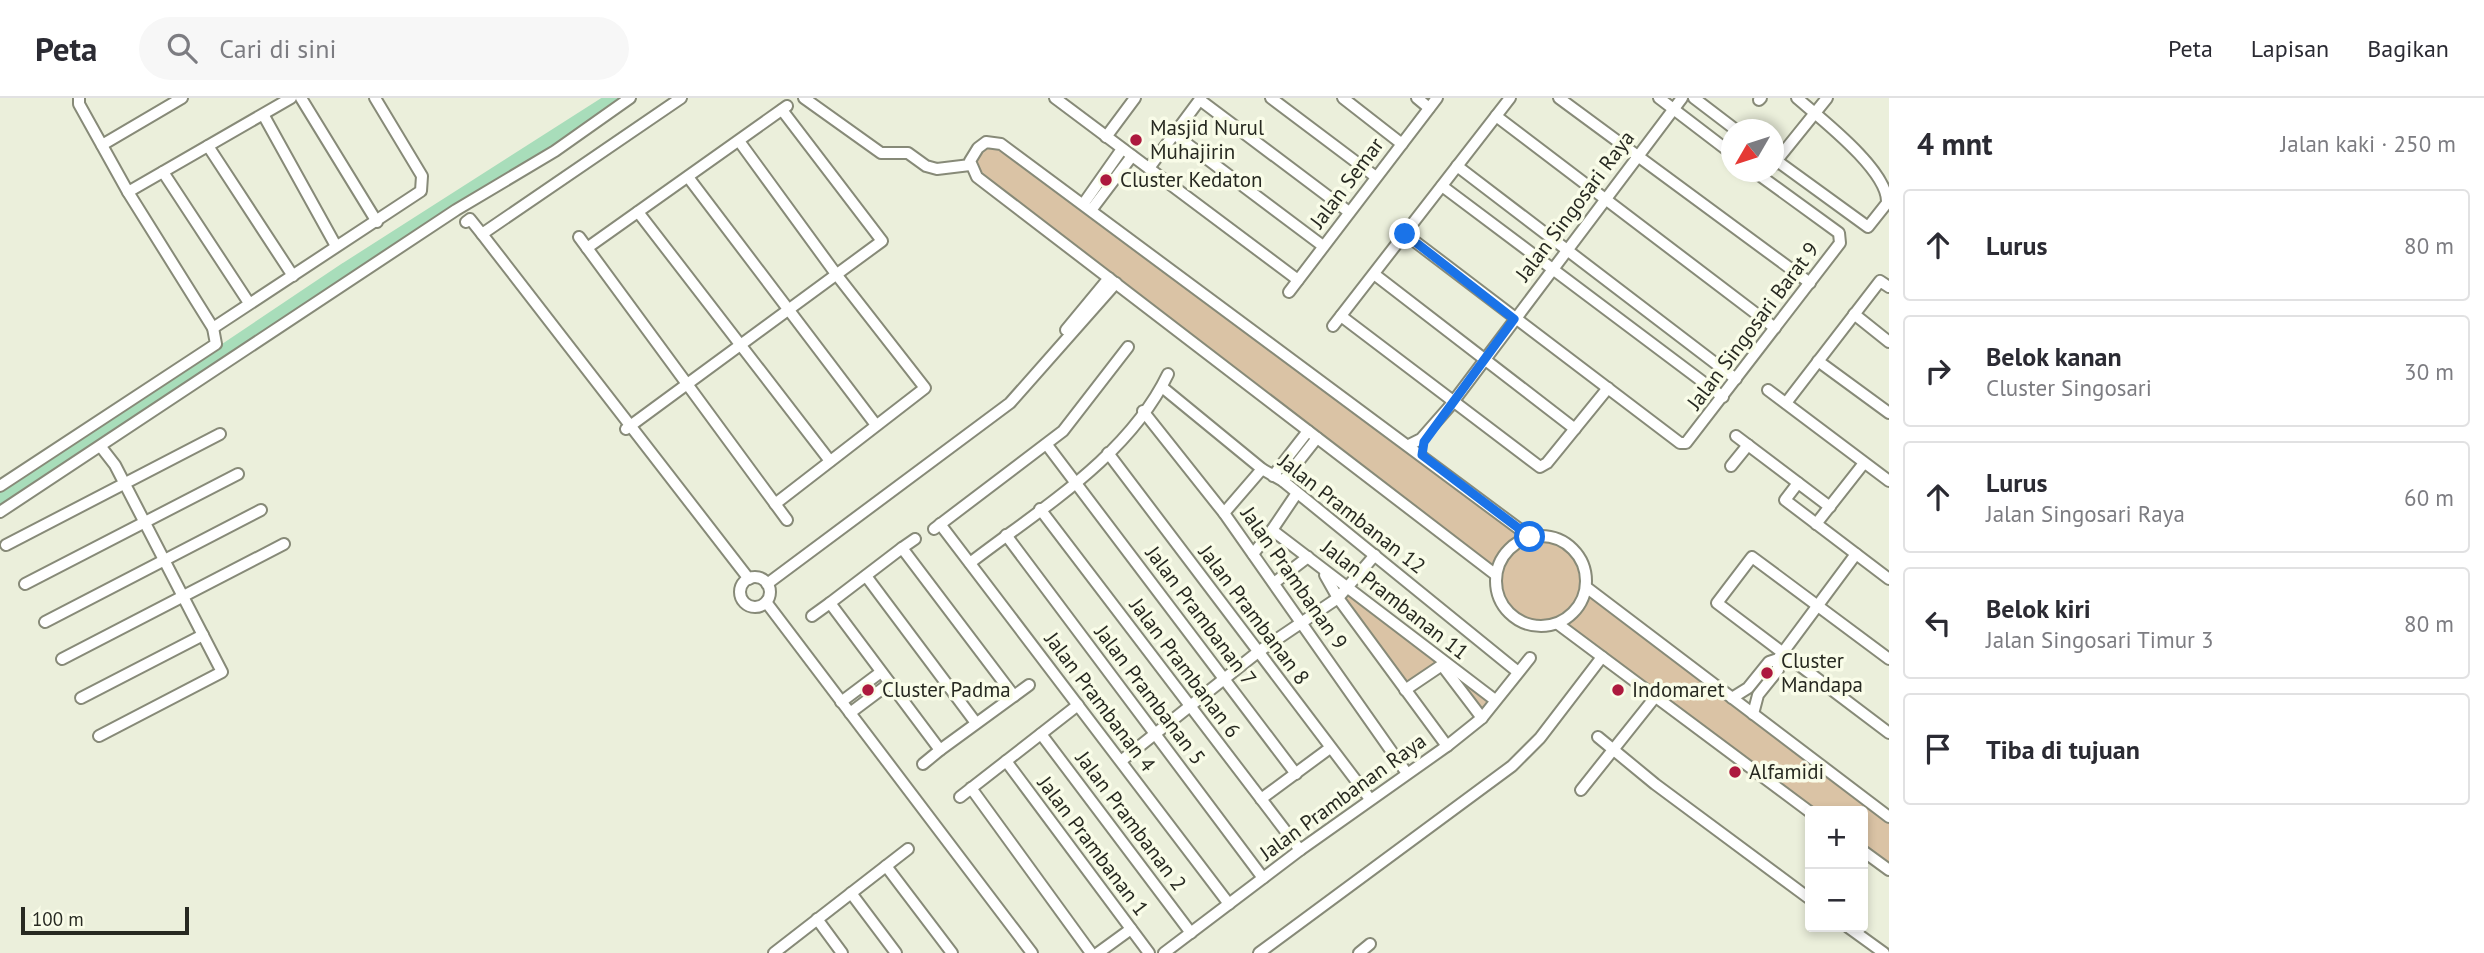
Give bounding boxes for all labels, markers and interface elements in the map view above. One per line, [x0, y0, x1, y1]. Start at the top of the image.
search box [139, 17, 629, 80]
text: Peta [35, 27, 97, 70]
icon: search [163, 29, 201, 67]
text: Cari di sini [219, 32, 336, 65]
text: Peta [2168, 33, 2213, 64]
text: Lapisan [2251, 33, 2329, 64]
text: Bagikan [2367, 33, 2449, 64]
place label: Masjid Nurul Muhajirin [1150, 114, 1264, 165]
north arrow [1721, 119, 1784, 182]
text: 4 mnt [1917, 124, 1993, 163]
street label: Jalan Singosari Raya [1509, 125, 1640, 287]
text: Jalan kaki · 250 m [2281, 129, 2456, 158]
marker: Masjid Nurul Muhajirin [1128, 132, 1144, 148]
street label: Jalan Semar [1303, 132, 1389, 234]
place label: Cluster Kedaton [1120, 166, 1262, 193]
marker: Cluster Kedaton [1098, 172, 1114, 188]
route end [1389, 218, 1420, 249]
icon: ahead [1919, 226, 1957, 264]
text: Lurus [1986, 229, 2047, 262]
text: 80 m [2404, 231, 2454, 260]
street label: Jalan Singosari Barat 9 [1680, 237, 1824, 416]
text: Belok kanan [1986, 340, 2122, 373]
icon: right [1919, 352, 1957, 390]
text: 30 m [2404, 357, 2454, 386]
text: Cluster Singosari [1986, 373, 2152, 402]
street label: Jalan Prambanan 12 [1273, 447, 1431, 579]
text: Lurus [1986, 466, 2047, 499]
icon: ahead [1919, 478, 1957, 516]
text: 60 m [2404, 483, 2454, 512]
text: Jalan Singosari Raya [1986, 499, 2185, 528]
street label: Jalan Prambanan 9 [1235, 500, 1354, 654]
route start [1514, 521, 1545, 552]
street label: Jalan Prambanan 11 [1316, 533, 1474, 665]
street label: Jalan Prambanan 8 [1192, 539, 1316, 690]
street label: Jalan Prambanan 7 [1139, 540, 1263, 691]
street label: Jalan Prambanan 6 [1123, 592, 1247, 743]
text: Belok kiri [1986, 592, 2091, 625]
icon: left [1919, 604, 1957, 642]
text: 80 m [2404, 609, 2454, 638]
street label: Jalan Prambanan 5 [1088, 619, 1212, 770]
text: Jalan Singosari Timur 3 [1986, 625, 2214, 654]
street label: Jalan Prambanan 4 [1038, 626, 1162, 777]
place label: Cluster Mandapa [1781, 647, 1863, 698]
marker: Cluster Mandapa [1759, 665, 1775, 681]
place label: Cluster Padma [882, 676, 1011, 703]
place label: Indomaret [1632, 676, 1725, 703]
marker: Cluster Padma [860, 682, 876, 698]
marker: Indomaret [1610, 682, 1626, 698]
street label: Jalan Prambanan Raya [1253, 727, 1431, 867]
icon: arrive [1919, 730, 1957, 768]
text: Tiba di tujuan [1986, 733, 2140, 766]
street label: Jalan Prambanan 2 [1069, 745, 1193, 896]
place label: Alfamidi [1749, 758, 1824, 785]
marker: Alfamidi [1727, 764, 1743, 780]
street label: Jalan Prambanan 1 [1031, 770, 1155, 921]
map controls [1805, 806, 1868, 932]
button: + [1805, 806, 1868, 869]
button: − [1805, 869, 1868, 932]
scale bar [21, 904, 189, 936]
text: 100 m [32, 907, 84, 931]

